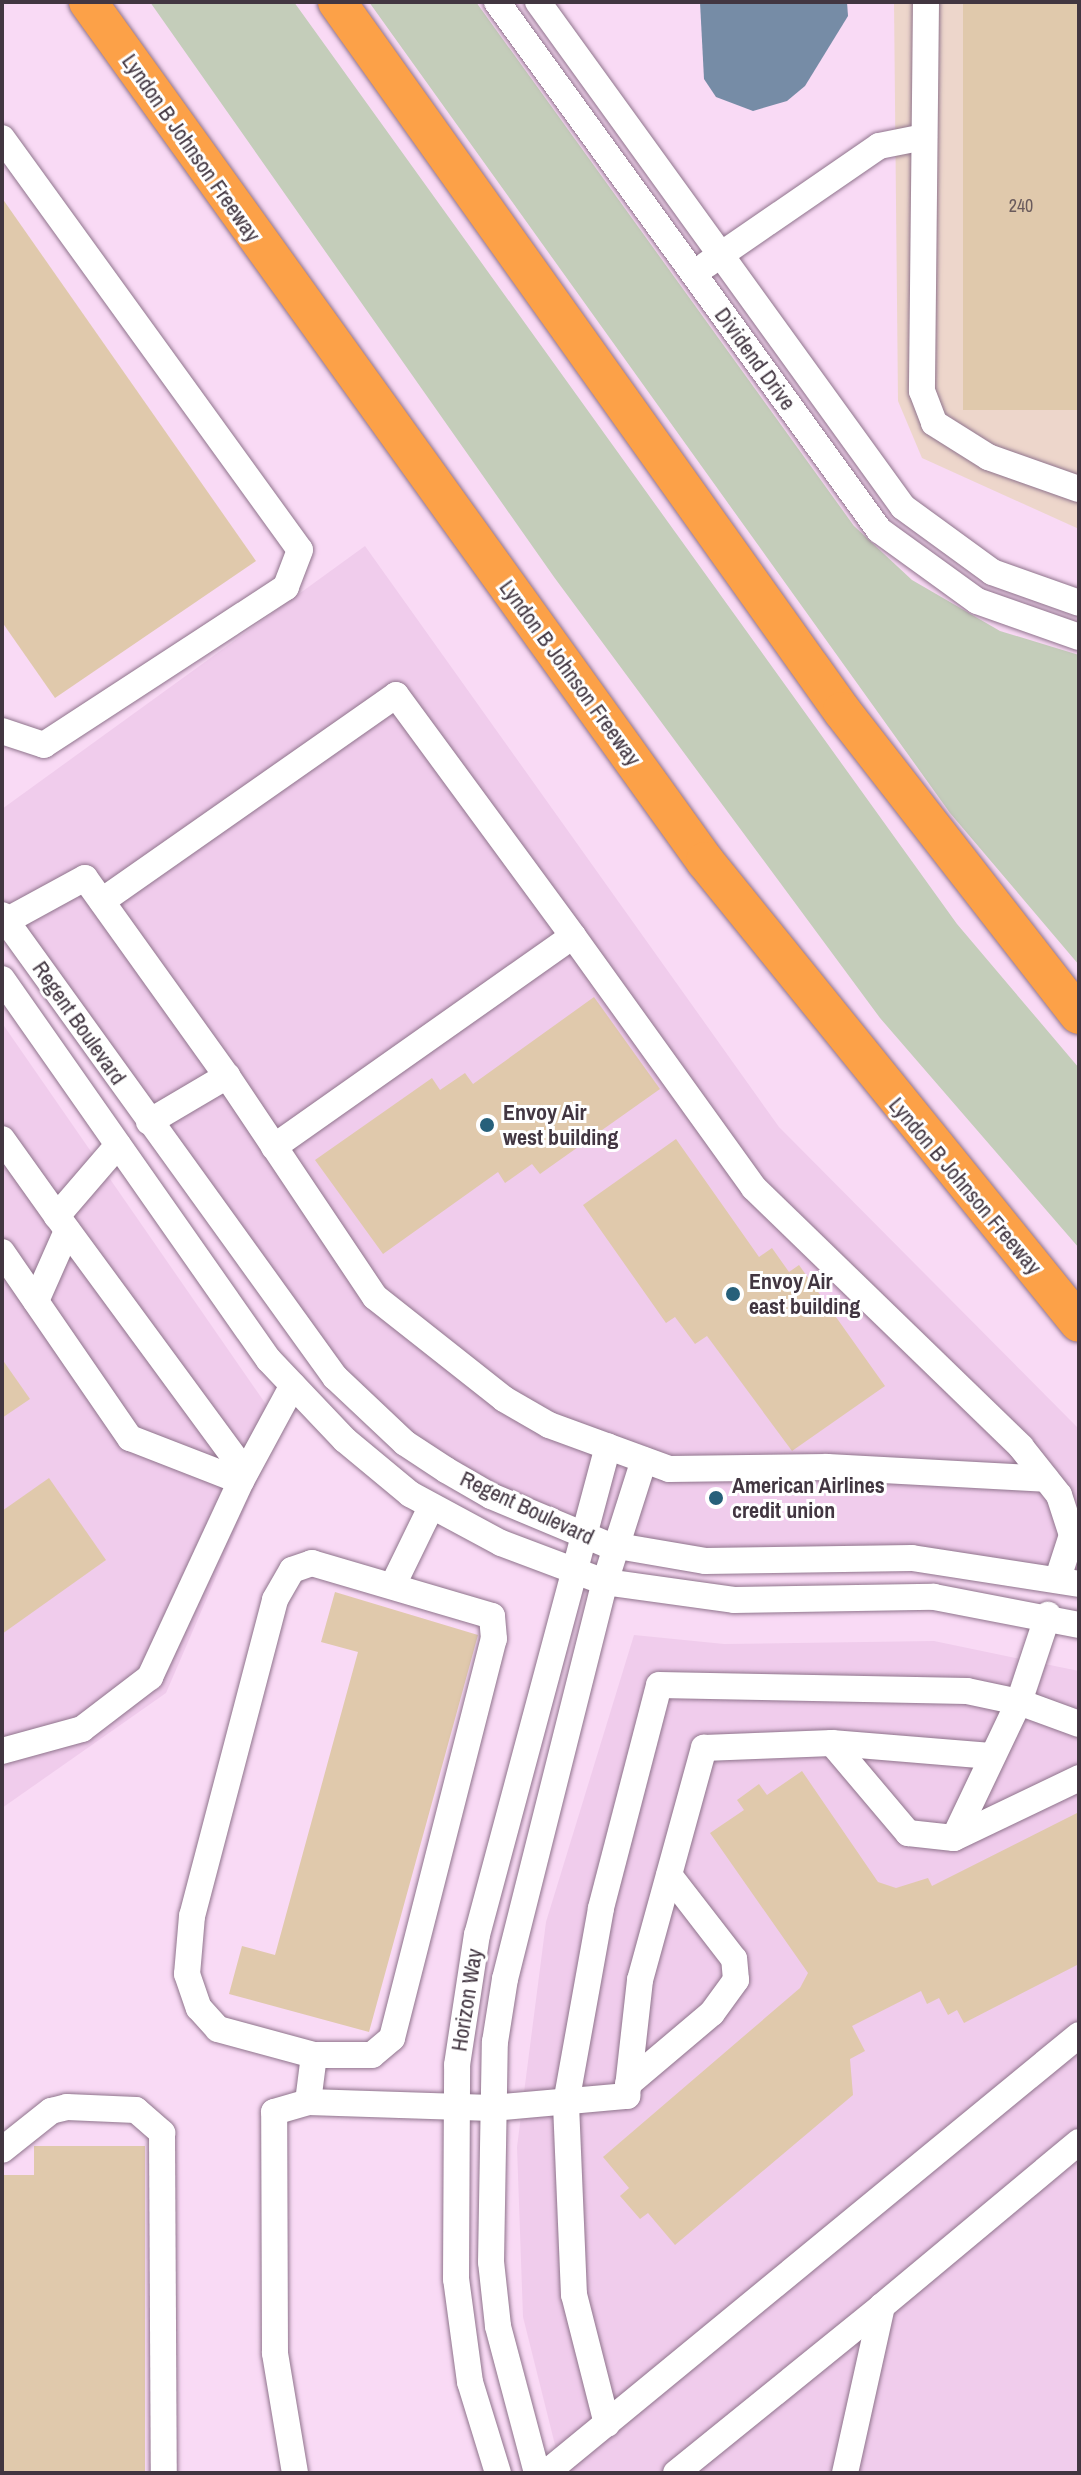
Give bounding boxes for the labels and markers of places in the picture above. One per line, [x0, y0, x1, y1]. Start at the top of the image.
place label: Envoy Air west building [503, 1099, 618, 1150]
marker: Envoy Air west building [478, 1116, 496, 1134]
place label: Envoy Air east building [749, 1268, 860, 1320]
marker: Envoy Air east building [724, 1285, 742, 1303]
place label: American Airlines credit union [732, 1472, 885, 1524]
marker: American Airlines credit union [707, 1489, 725, 1507]

